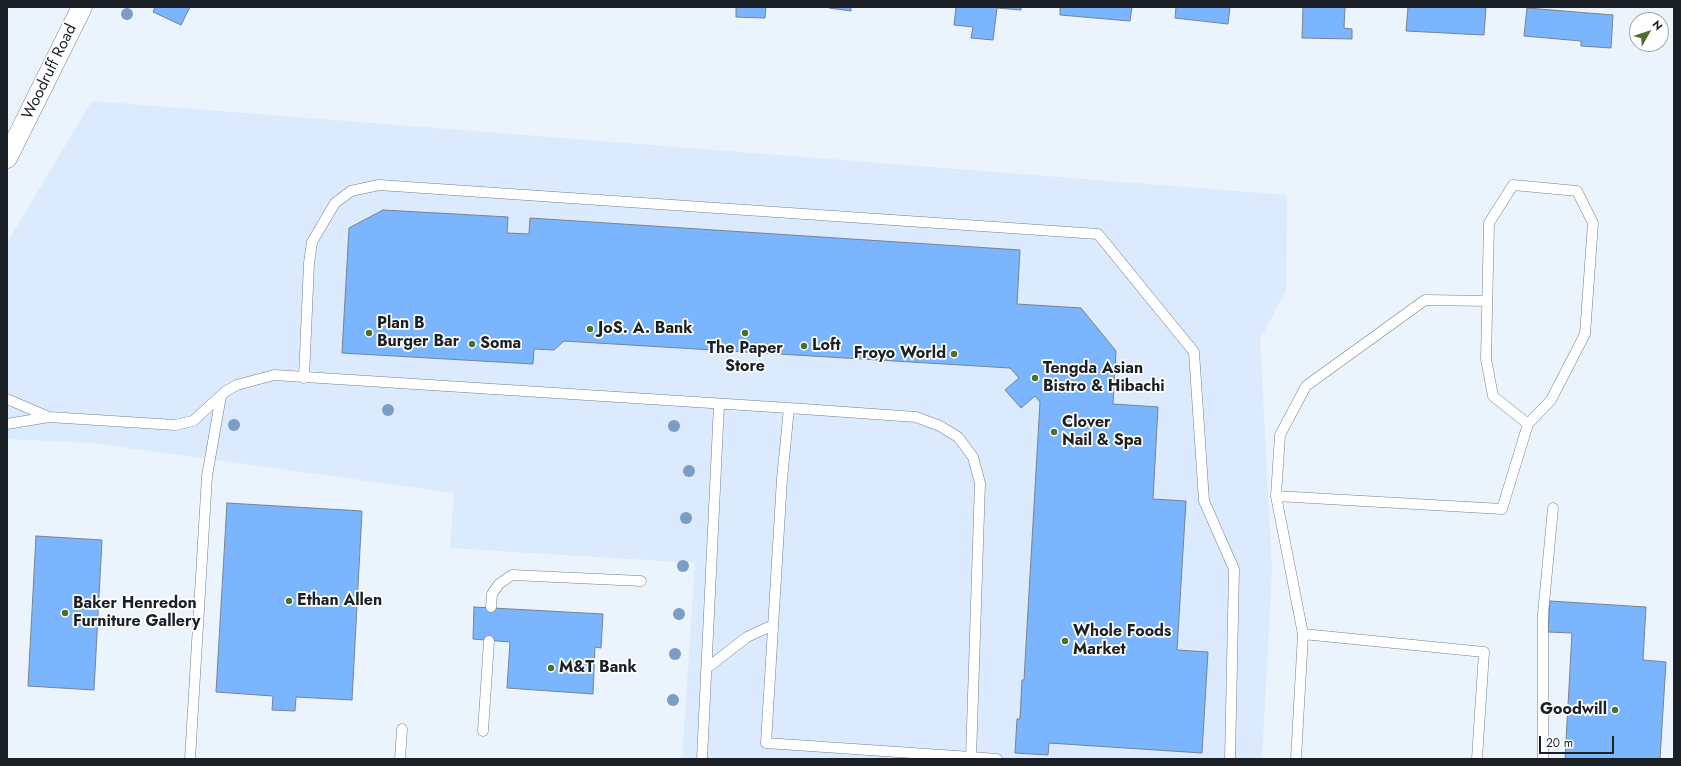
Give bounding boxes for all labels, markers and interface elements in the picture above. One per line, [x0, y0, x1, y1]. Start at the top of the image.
north arrow [1629, 12, 1669, 52]
text: N [1649, 17, 1667, 33]
street label: Woodruff Road [19, 21, 81, 123]
place label: Plan B Burger Bar [377, 314, 459, 352]
place label: JoS. A. Bank [598, 319, 693, 339]
marker: JoS. A. Bank [585, 324, 595, 334]
marker: Plan B Burger Bar [364, 328, 374, 338]
marker: The Paper Store [740, 328, 750, 338]
place label: Soma [480, 334, 521, 354]
place label: Loft [812, 336, 840, 356]
marker: Soma [467, 339, 477, 349]
place label: The Paper Store [707, 339, 783, 377]
marker: Loft [799, 341, 809, 351]
place label: Froyo World [854, 344, 946, 364]
marker: Froyo World [949, 349, 959, 359]
place label: Tengda Asian Bistro & Hibachi [1043, 359, 1165, 397]
marker: Tengda Asian Bistro & Hibachi [1030, 373, 1040, 383]
place label: Clover Nail & Spa [1062, 413, 1142, 451]
marker: Clover Nail & Spa [1049, 427, 1059, 437]
place label: Ethan Allen [297, 591, 382, 611]
place label: Baker Henredon Furniture Gallery [73, 594, 200, 632]
marker: Ethan Allen [284, 596, 294, 606]
marker: Baker Henredon Furniture Gallery [60, 608, 70, 618]
place label: Whole Foods Market [1073, 622, 1171, 660]
marker: Whole Foods Market [1060, 636, 1070, 646]
place label: M&T Bank [559, 658, 637, 678]
marker: M&T Bank [546, 663, 556, 673]
place label: Goodwill [1540, 700, 1607, 720]
marker: Goodwill [1610, 705, 1620, 715]
scale bar [1541, 728, 1616, 754]
text: 20 m [1546, 734, 1573, 752]

